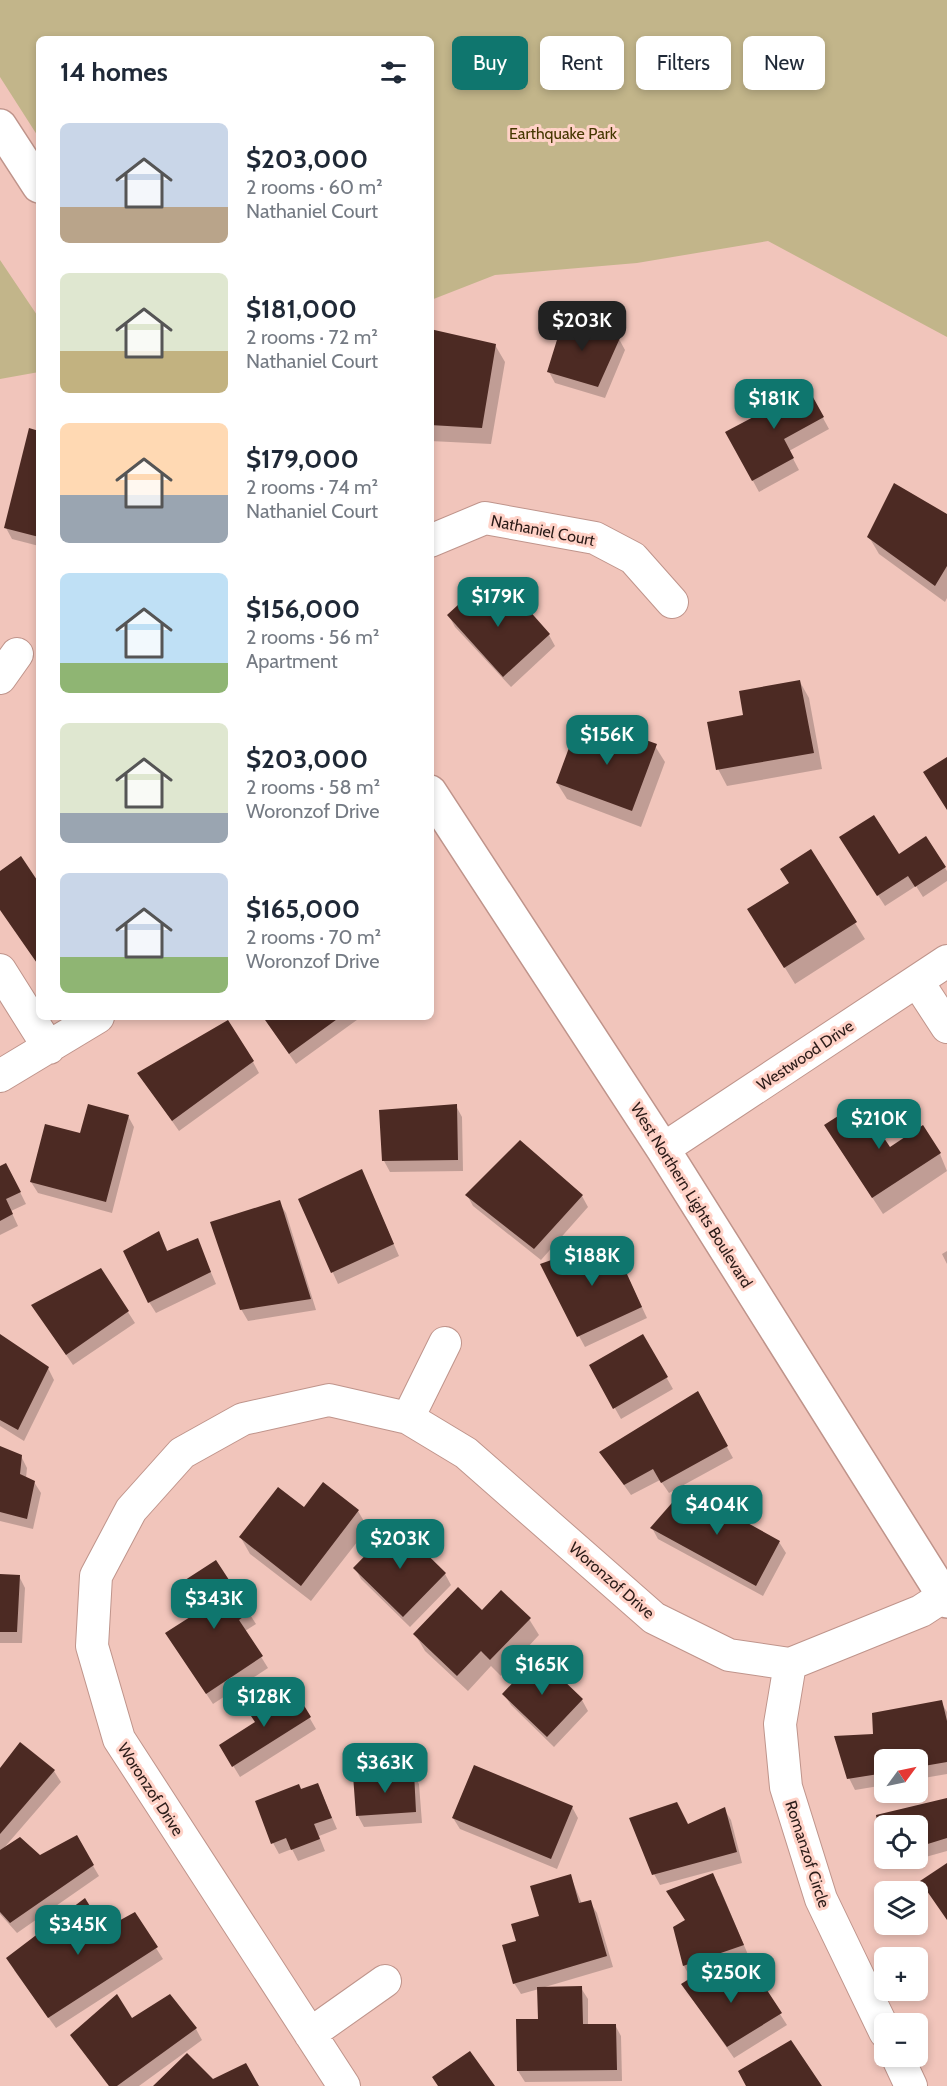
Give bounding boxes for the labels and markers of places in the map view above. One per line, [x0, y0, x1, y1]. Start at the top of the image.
pin: $203K [540, 301, 624, 352]
pin: $181K [732, 379, 816, 430]
pin: $179K [456, 577, 540, 628]
pin: $156K [565, 715, 649, 766]
pin: $210K [837, 1099, 921, 1150]
pin: $188K [550, 1236, 634, 1287]
pin: $404K [675, 1485, 759, 1536]
pin: $203K [358, 1519, 442, 1570]
pin: $343K [172, 1579, 256, 1630]
pin: $165K [500, 1645, 584, 1696]
pin: $128K [222, 1677, 306, 1728]
pin: $363K [343, 1743, 427, 1794]
pin: $345K [36, 1905, 120, 1956]
pin: $250K [689, 1953, 773, 2004]

